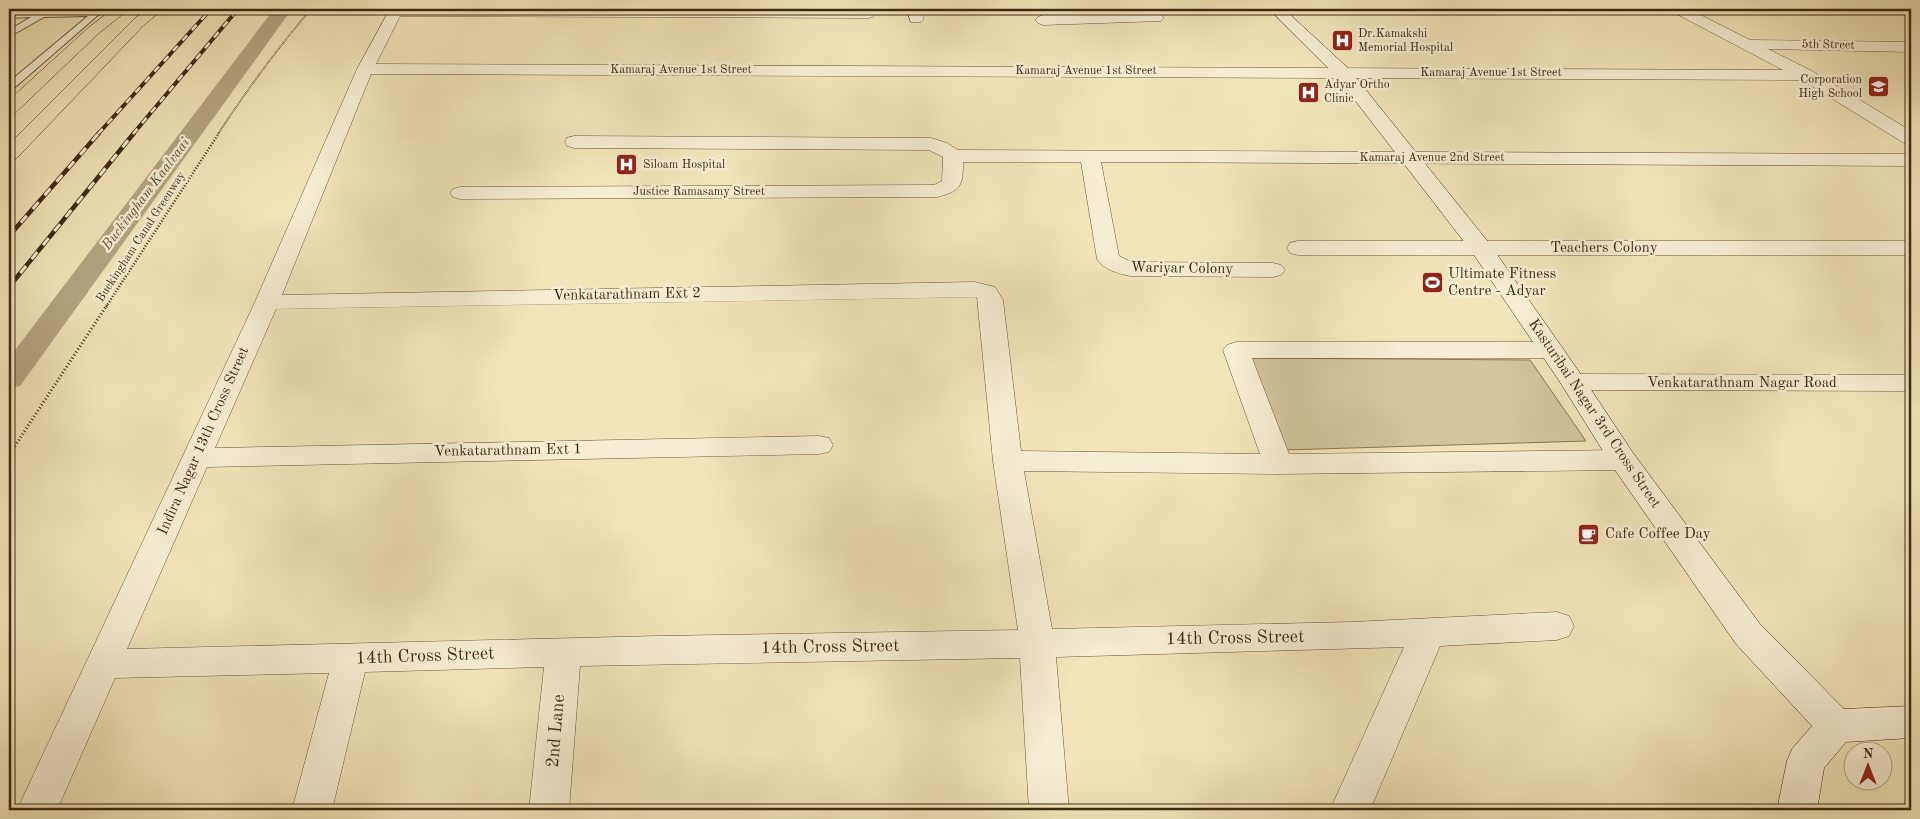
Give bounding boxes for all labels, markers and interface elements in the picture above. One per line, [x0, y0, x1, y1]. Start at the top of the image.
place label: Dr.Kamakshi Memorial Hospital [1358, 28, 1453, 54]
hospital icon: Dr.Kamakshi Memorial Hospital [1330, 29, 1354, 53]
street label: 5th Street [1801, 38, 1855, 51]
street label: Kamaraj Avenue 1st Street [610, 64, 752, 76]
street label: Kamaraj Avenue 1st Street [1015, 65, 1157, 77]
street label: Kamaraj Avenue 1st Street [1420, 67, 1562, 79]
place label: Corporation High School [1799, 74, 1863, 100]
school or university icon: Corporation High School [1866, 75, 1890, 99]
place label: Adyar Ortho Clinic [1324, 79, 1390, 105]
hospital icon: Adyar Ortho Clinic [1296, 80, 1320, 104]
water label: Buckingham Kaalvaai [99, 135, 193, 254]
street label: Kamaraj Avenue 2nd Street [1360, 152, 1504, 164]
hospital icon: Siloam Hospital [615, 153, 639, 177]
place label: Siloam Hospital [643, 159, 725, 171]
street label: Buckingham Canal Greenway [94, 169, 188, 304]
street label: Justice Ramasamy Street [633, 186, 765, 198]
street label: Teachers Colony [1550, 241, 1658, 256]
street label: Wariyar Colony [1131, 261, 1234, 277]
place label: Ultimate Fitness Centre - Adyar [1448, 267, 1556, 299]
sports icon: Ultimate Fitness Centre - Adyar [1420, 271, 1444, 295]
street label: Venkatarathnam Ext 2 [553, 286, 701, 304]
street label: Kasturibai Nagar 3rd Cross Street [1525, 317, 1663, 511]
street label: Indira Nagar 13th Cross Street [156, 345, 252, 537]
street label: Venkatarathnam Nagar Road [1647, 376, 1837, 391]
street label: Venkatarathnam Ext 1 [434, 442, 582, 460]
cafe icon: Cafe Coffee Day [1577, 522, 1601, 546]
place label: Cafe Coffee Day [1605, 527, 1711, 542]
street label: 14th Cross Street [1165, 628, 1305, 648]
street label: 14th Cross Street [760, 637, 900, 657]
street label: 14th Cross Street [355, 645, 495, 667]
street label: 2nd Lane [544, 694, 568, 768]
north arrow [1842, 742, 1892, 792]
text: N [1863, 747, 1874, 761]

